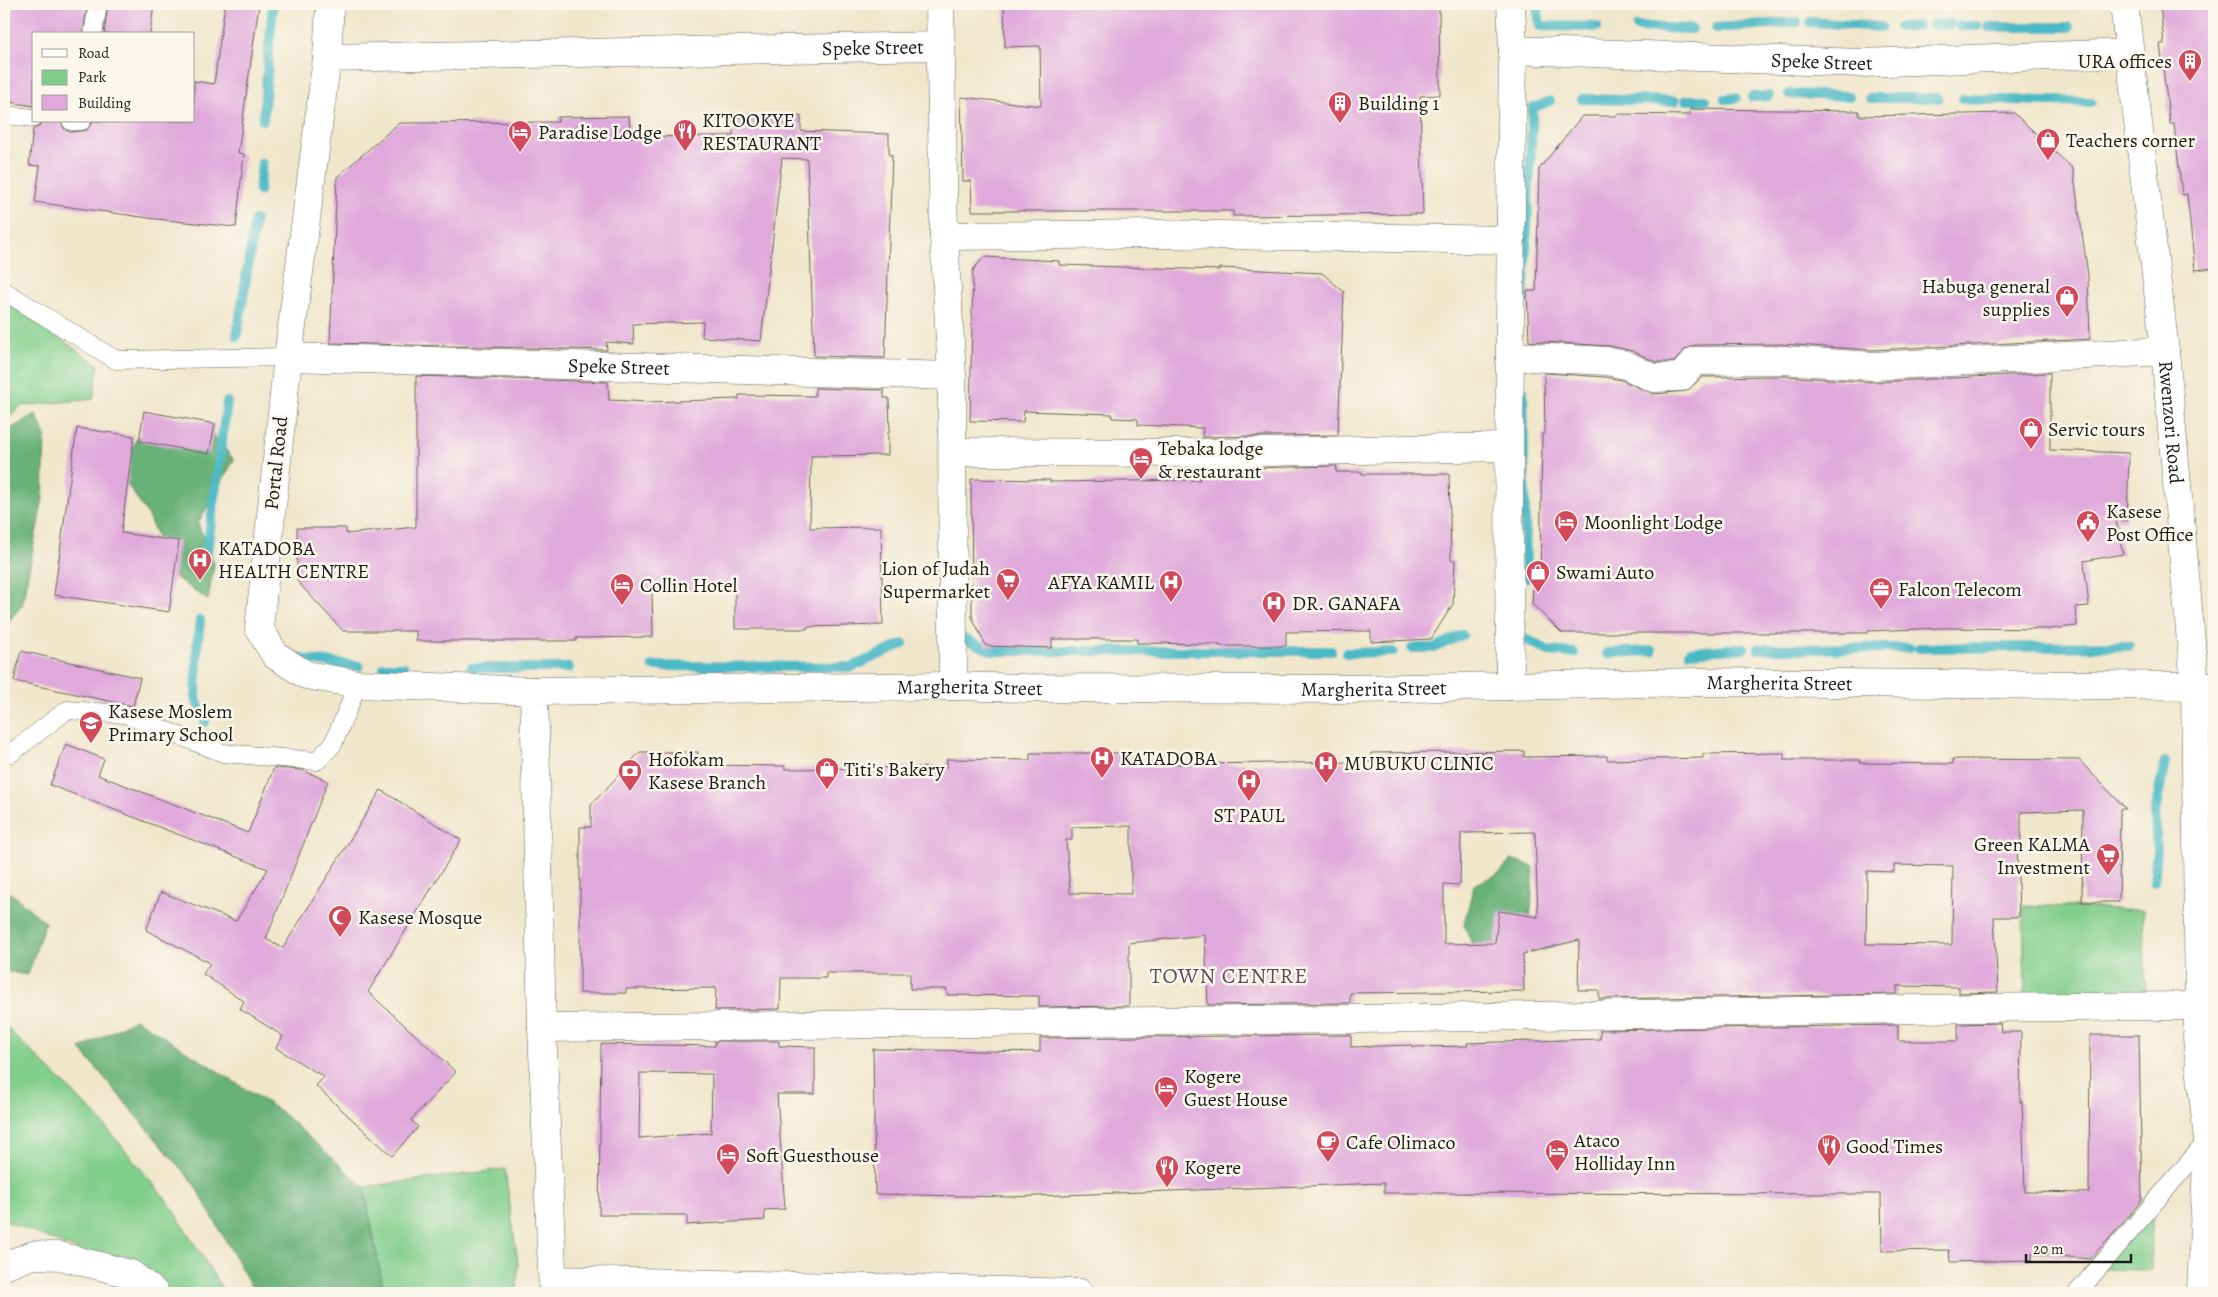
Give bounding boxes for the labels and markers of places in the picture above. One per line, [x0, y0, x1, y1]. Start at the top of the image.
place label: URA offices [2078, 48, 2172, 75]
building icon: URA offices [2177, 48, 2203, 82]
building icon: Building 1 [1327, 90, 1353, 124]
place label: Building 1 [1358, 90, 1440, 117]
place label: KITOOKYE RESTAURANT [702, 107, 821, 157]
restaurant icon: KITOOKYE RESTAURANT [672, 118, 698, 152]
hotel icon: Paradise Lodge [507, 119, 533, 153]
place label: Paradise Lodge [538, 119, 662, 146]
shop icon: Teachers corner [2035, 127, 2061, 161]
place label: Teachers corner [2066, 127, 2196, 154]
place label: Habuga general supplies [1921, 273, 2050, 323]
shop icon: Habuga general supplies [2054, 284, 2080, 318]
shop icon: Servic tours [2018, 416, 2044, 450]
place label: Servic tours [2048, 416, 2145, 443]
place label: Tebaka lodge & restaurant [1158, 435, 1264, 485]
hotel icon: Tebaka lodge & restaurant [1128, 446, 1154, 480]
place label: Kasese Post Office [2106, 498, 2193, 548]
hotel icon: Moonlight Lodge [1553, 509, 1579, 543]
place label: Moonlight Lodge [1584, 509, 1723, 536]
public building icon: Kasese Post Office [2075, 509, 2101, 543]
place label: KATADOBA HEALTH CENTRE [218, 535, 369, 585]
hospital icon: KATADOBA HEALTH CENTRE [187, 547, 213, 581]
place label: Lion of Judah Supermarket [881, 555, 990, 605]
shop icon: Swami Auto [1525, 559, 1551, 593]
place label: Swami Auto [1556, 559, 1654, 586]
supermarket icon: Lion of Judah Supermarket [995, 567, 1021, 601]
place label: AFYA KAMIL [1047, 569, 1155, 596]
hospital icon: AFYA KAMIL [1158, 569, 1184, 603]
hotel icon: Collin Hotel [609, 572, 635, 606]
place label: Collin Hotel [640, 572, 738, 599]
office icon: Falcon Telecom [1868, 576, 1894, 610]
place label: Falcon Telecom [1898, 576, 2022, 603]
hospital icon: DR. GANAFA [1261, 590, 1287, 624]
place label: DR. GANAFA [1292, 590, 1401, 617]
place label: Kasese Moslem Primary School [108, 698, 233, 748]
school or university icon: Kasese Moslem Primary School [78, 710, 104, 744]
hospital icon: KATADOBA [1089, 745, 1115, 779]
place label: KATADOBA [1120, 745, 1217, 772]
place label: Hofokam Kasese Branch [648, 746, 767, 796]
hospital icon: MUBUKU CLINIC [1313, 750, 1339, 784]
place label: MUBUKU CLINIC [1344, 750, 1494, 777]
shop icon: Titi's Bakery [814, 756, 840, 790]
place label: Titi's Bakery [844, 756, 945, 783]
bank icon: Hofokam Kasese Branch [617, 758, 643, 792]
hospital icon: ST PAUL [1236, 768, 1262, 802]
place label: ST PAUL [1213, 802, 1285, 829]
place label: Green KALMA Investment [1974, 831, 2090, 881]
supermarket icon: Green KALMA Investment [2095, 842, 2121, 876]
mosque icon: Kasese Mosque [327, 904, 353, 938]
place label: Kasese Mosque [358, 904, 482, 931]
place label: Kogere Guest House [1184, 1063, 1288, 1113]
hotel icon: Kogere Guest House [1153, 1075, 1179, 1109]
place label: Ataco Holliday Inn [1573, 1127, 1676, 1177]
cafe icon: Cafe Olimaco [1315, 1129, 1341, 1163]
place label: Cafe Olimaco [1346, 1129, 1455, 1156]
restaurant icon: Good Times [1816, 1133, 1842, 1167]
place label: Good Times [1846, 1133, 1943, 1160]
hotel icon: Ataco Holliday Inn [1544, 1138, 1570, 1172]
hotel icon: Soft Guesthouse [715, 1142, 741, 1176]
place label: Soft Guesthouse [746, 1142, 879, 1169]
restaurant icon: Kogere [1154, 1154, 1180, 1188]
place label: Kogere [1184, 1154, 1241, 1181]

